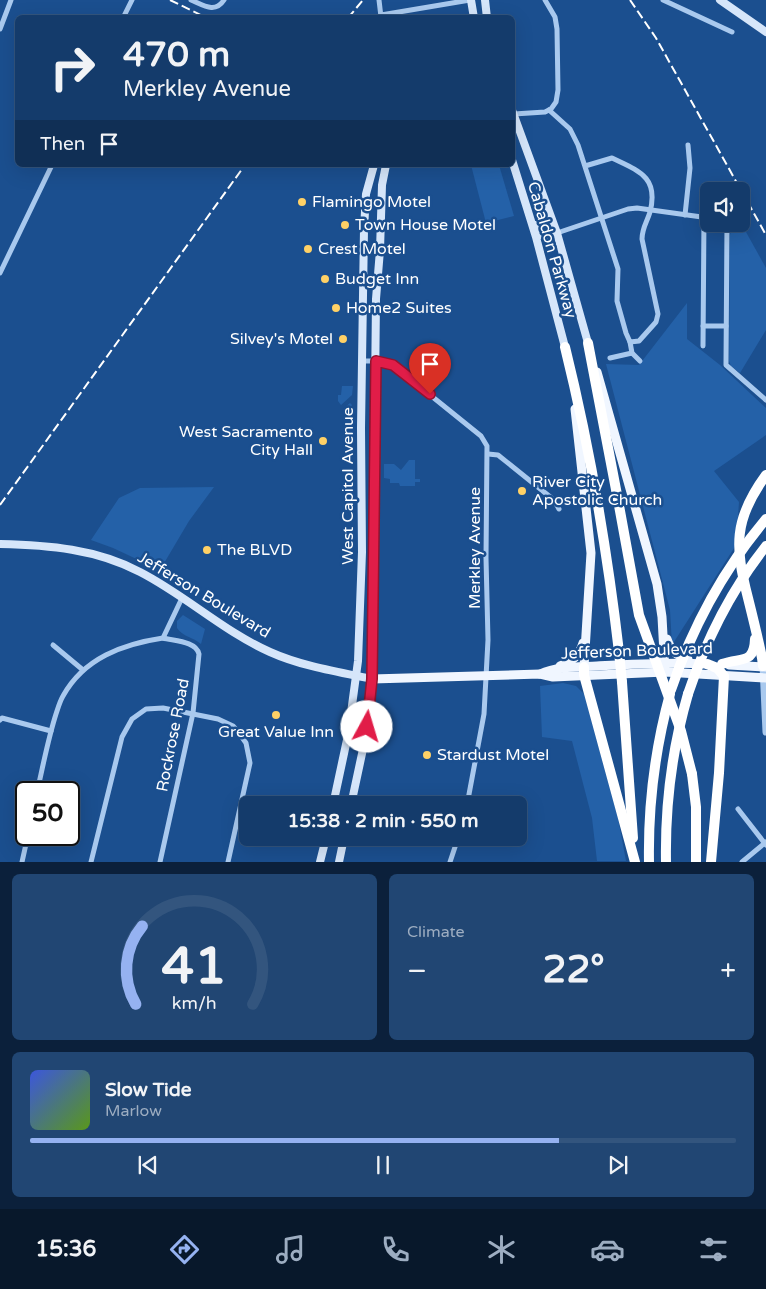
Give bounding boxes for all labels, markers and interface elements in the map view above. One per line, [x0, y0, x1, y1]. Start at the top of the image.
text: 470 m [123, 34, 230, 76]
icon: right [40, 35, 105, 100]
text: Merkley Avenue [123, 76, 291, 102]
icon: arrive [95, 130, 123, 158]
text: Then [40, 133, 85, 155]
street label: Cabaldon Parkway [523, 179, 581, 321]
map controls [700, 182, 750, 232]
button: sound [700, 182, 750, 232]
place label: Flamingo Motel [312, 192, 431, 212]
marker: Flamingo Motel [296, 196, 308, 208]
place label: Town House Motel [355, 215, 496, 235]
marker: Town House Motel [339, 219, 351, 231]
place label: Crest Motel [318, 239, 406, 259]
marker: Crest Motel [302, 243, 314, 255]
place label: Budget Inn [335, 269, 419, 289]
marker: Budget Inn [319, 273, 331, 285]
place label: Home2 Suites [346, 298, 452, 318]
marker: Home2 Suites [330, 302, 342, 314]
place label: Silvey's Motel [230, 329, 333, 349]
marker: Silvey's Motel [337, 333, 349, 345]
pin [409, 343, 451, 394]
icon: arrive [416, 350, 444, 378]
street label: West Capitol Avenue [338, 407, 358, 565]
place label: West Sacramento City Hall [179, 422, 313, 460]
marker: West Sacramento City Hall [317, 435, 329, 447]
place label: River City Apostolic Church [532, 472, 662, 510]
marker: River City Apostolic Church [516, 485, 528, 497]
street label: Merkley Avenue [465, 487, 485, 609]
place label: The BLVD [217, 540, 292, 560]
marker: The BLVD [201, 544, 213, 556]
street label: Jefferson Boulevard [134, 547, 274, 643]
street label: Jefferson Boulevard [561, 638, 713, 664]
street label: Rockrose Road [152, 677, 194, 793]
position arrow [340, 700, 392, 752]
marker: Great Value Inn [270, 709, 282, 721]
place label: Great Value Inn [218, 722, 334, 742]
place label: Stardust Motel [437, 745, 549, 765]
marker: Stardust Motel [421, 749, 433, 761]
speed limit sign: 50 [15, 781, 80, 846]
text: 15:38 · 2 min · 550 m [287, 810, 479, 832]
text: Climate [407, 922, 465, 942]
text: 41 [162, 935, 227, 998]
text: 22° [543, 947, 605, 993]
text: − [407, 954, 427, 988]
text: + [720, 954, 736, 988]
text: km/h [172, 993, 217, 1014]
text: Slow Tide [105, 1079, 192, 1101]
text: Marlow [105, 1101, 162, 1121]
icon: previous [134, 1151, 162, 1179]
icon: pause [369, 1151, 397, 1179]
icon: next [604, 1151, 632, 1179]
icon: directions [167, 1232, 202, 1267]
icon: music [273, 1232, 308, 1267]
icon: phone [378, 1232, 413, 1267]
icon: climate [484, 1232, 519, 1267]
icon: car [590, 1232, 625, 1267]
icon: filters [696, 1232, 731, 1267]
text: 15:36 [35, 1236, 96, 1262]

